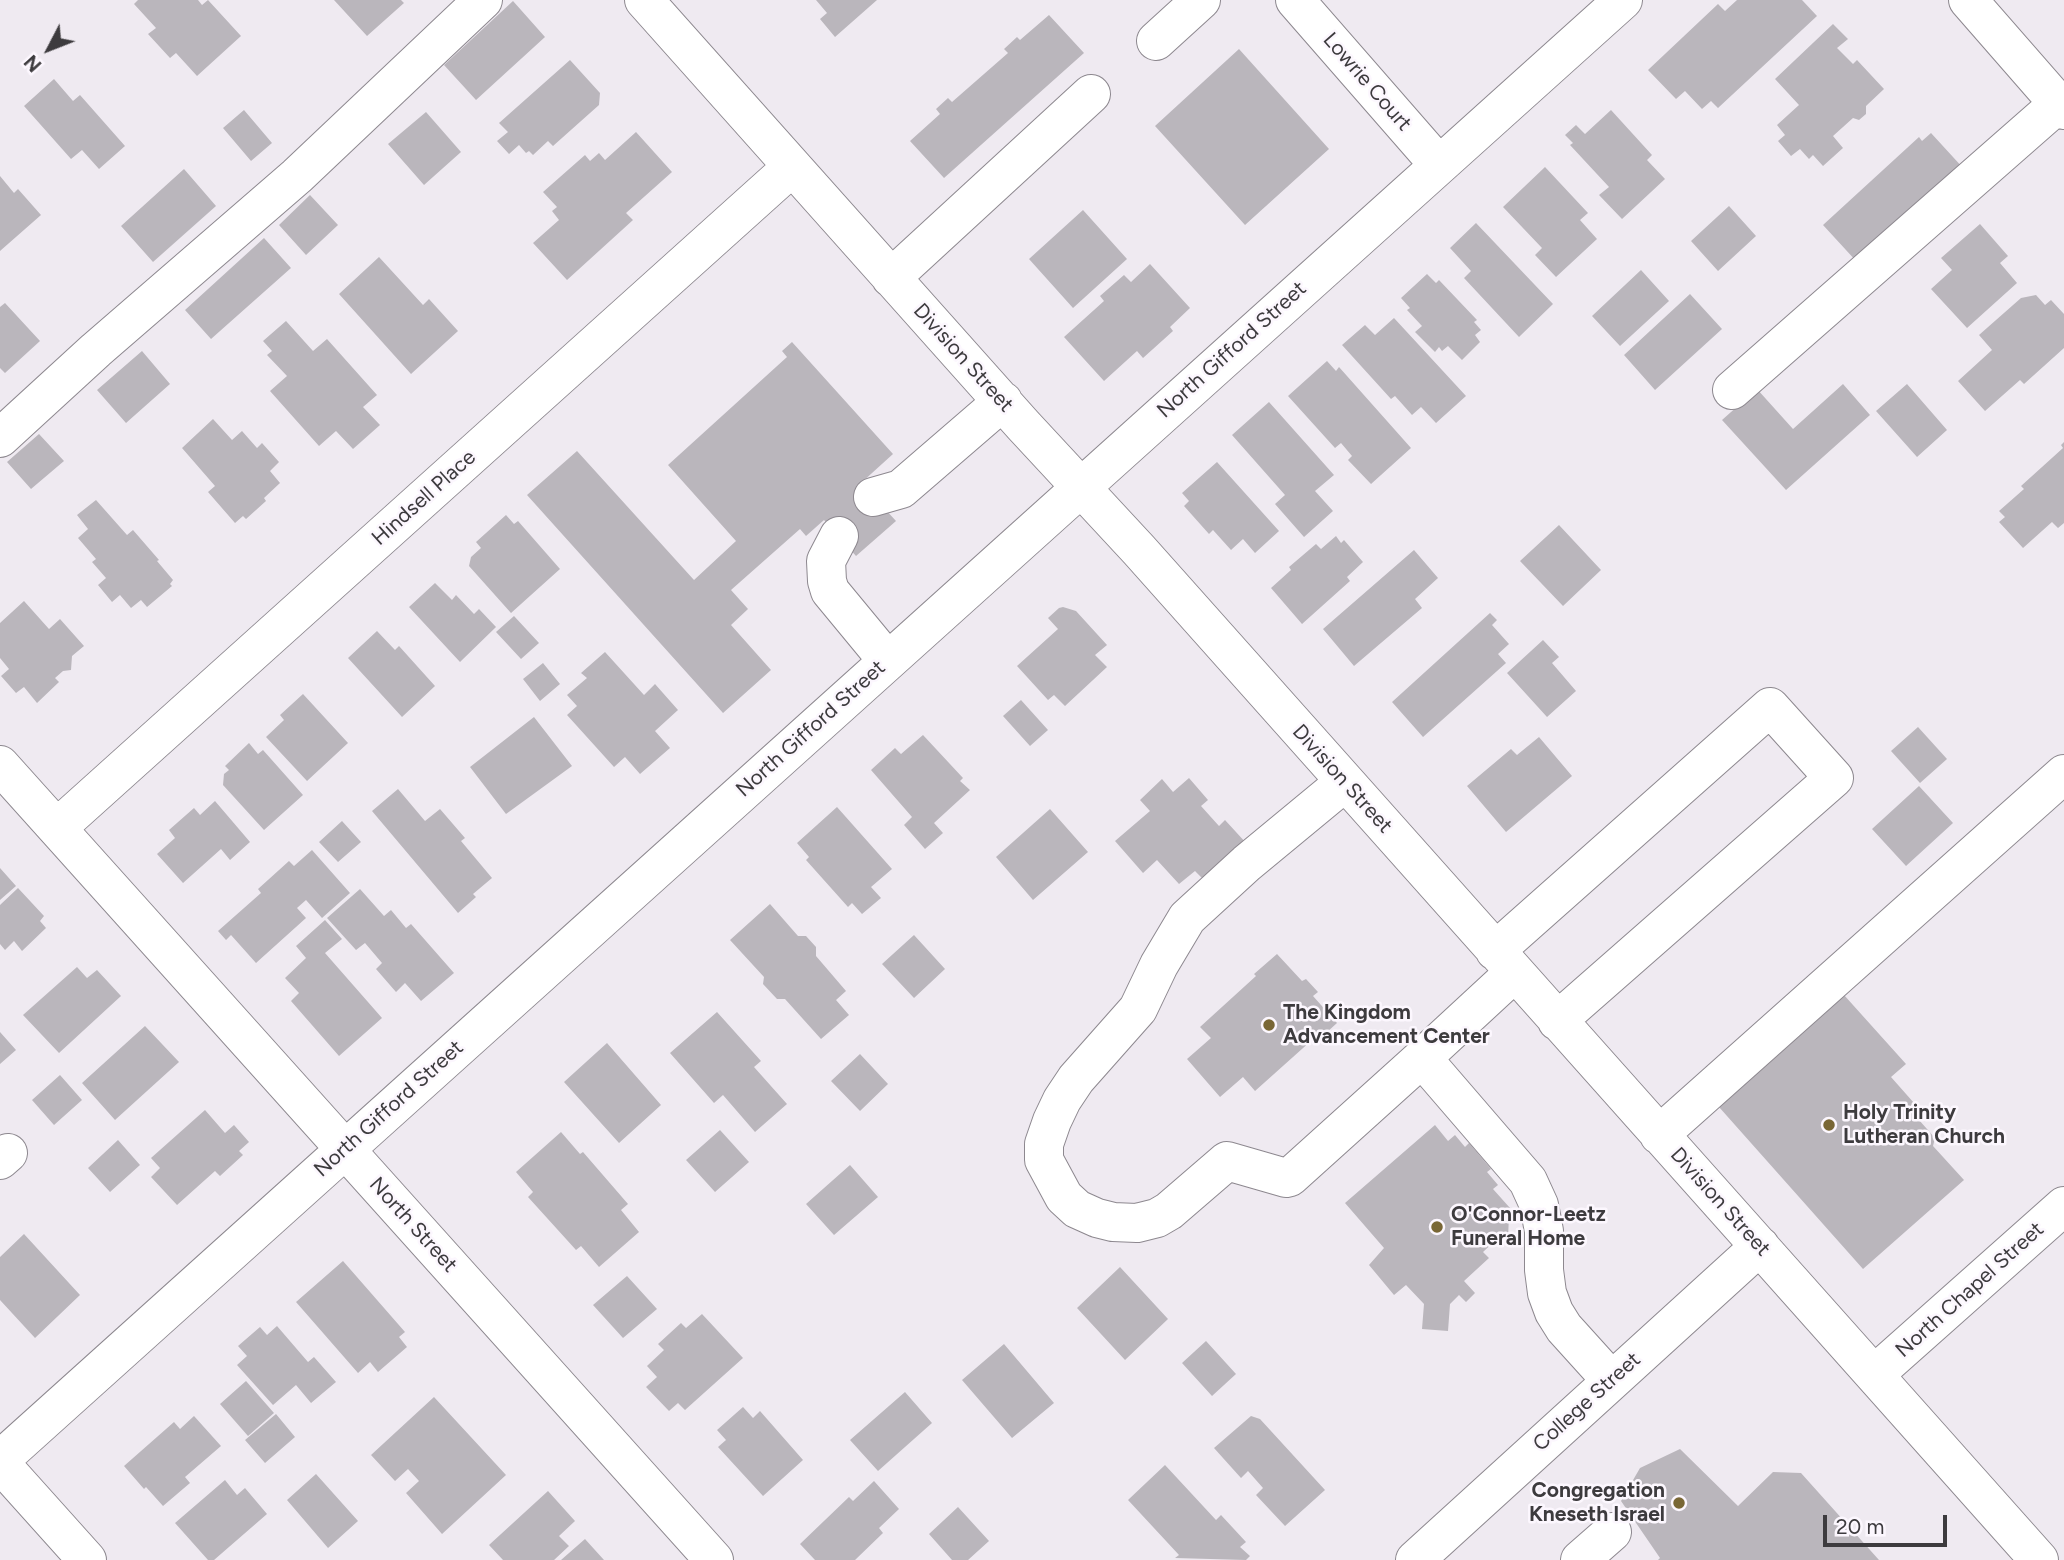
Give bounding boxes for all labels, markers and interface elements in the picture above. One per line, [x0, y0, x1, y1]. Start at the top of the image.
north arrow [14, 14, 84, 84]
street label: Lowrie Court [1317, 28, 1417, 136]
text: N [20, 50, 46, 77]
street label: North Gifford Street [1152, 276, 1312, 424]
street label: Division Street [908, 298, 1018, 418]
street label: Hindsell Place [367, 445, 481, 551]
street label: North Gifford Street [731, 655, 891, 803]
street label: Division Street [1287, 719, 1397, 839]
place label: The Kingdom Advancement Center [1283, 1000, 1490, 1050]
marker: The Kingdom Advancement Center [1261, 1017, 1277, 1033]
street label: North Gifford Street [309, 1035, 469, 1183]
place label: Holy Trinity Lutheran Church [1843, 1100, 2005, 1150]
marker: Holy Trinity Lutheran Church [1821, 1117, 1837, 1133]
street label: Division Street [1665, 1142, 1775, 1262]
street label: North Street [364, 1172, 462, 1278]
place label: O'Connor-Leetz Funeral Home [1451, 1202, 1606, 1252]
street label: North Chapel Street [1891, 1217, 2049, 1363]
marker: O'Connor-Leetz Funeral Home [1429, 1219, 1445, 1235]
street label: College Street [1528, 1347, 1646, 1457]
place label: Congregation Kneseth Israel [1529, 1478, 1665, 1528]
marker: Congregation Kneseth Israel [1671, 1495, 1687, 1511]
scale bar [1826, 1500, 1950, 1544]
text: 20 m [1836, 1514, 1884, 1539]

